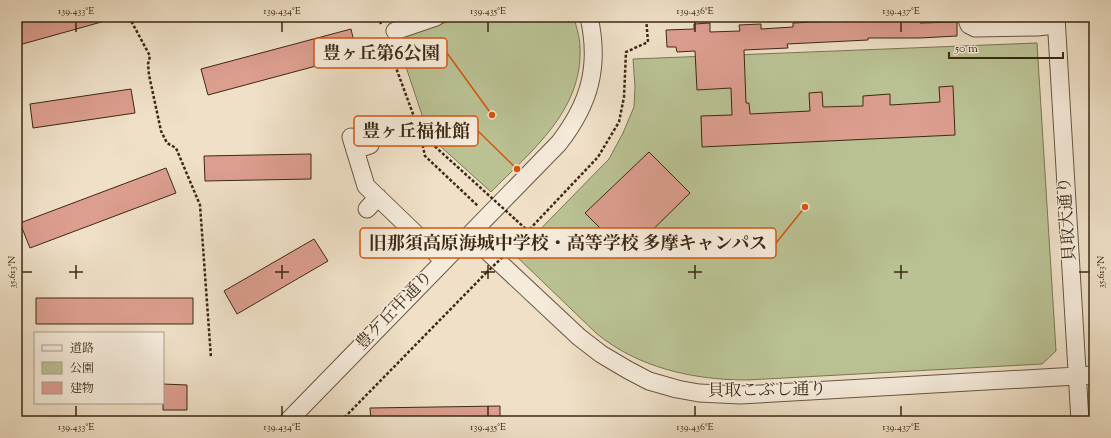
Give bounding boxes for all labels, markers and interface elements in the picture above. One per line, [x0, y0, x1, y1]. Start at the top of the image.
text: 139.433°E [58, 4, 94, 19]
text: 139.434°E [263, 4, 301, 19]
text: 139.435°E [470, 4, 506, 19]
text: 139.436°E [676, 4, 714, 19]
text: 139.437°E [882, 4, 920, 19]
scale bar [949, 34, 1063, 60]
callout: 豊ヶ丘第6公園 [314, 38, 447, 68]
text: 50 m [954, 40, 978, 58]
text: 豊ヶ丘第6公園 [323, 42, 439, 68]
callout: 豊ヶ丘福祉館 [354, 116, 478, 146]
text: 豊ヶ丘福祉館 [362, 120, 470, 146]
street label: 貝取大通り [1053, 176, 1083, 262]
callout: 旧那須高原海城中学校・高等学校 多摩キャンパス [360, 228, 776, 258]
text: 旧那須高原海城中学校・高等学校 多摩キャンパス [369, 232, 767, 258]
text: 35.613°N [5, 256, 20, 288]
text: 35.613°N [1094, 256, 1109, 288]
street label: 豊ケ丘中通り [351, 266, 439, 356]
legend [34, 332, 164, 404]
text: 道路 [70, 340, 94, 358]
text: 公園 [70, 360, 94, 378]
street label: 貝取こぶし通り [707, 378, 827, 404]
text: 建物 [70, 380, 94, 398]
text: 139.433°E [58, 420, 94, 435]
text: 139.434°E [263, 420, 301, 435]
text: 139.435°E [470, 420, 506, 435]
text: 139.436°E [676, 420, 714, 435]
text: 139.437°E [882, 420, 920, 435]

